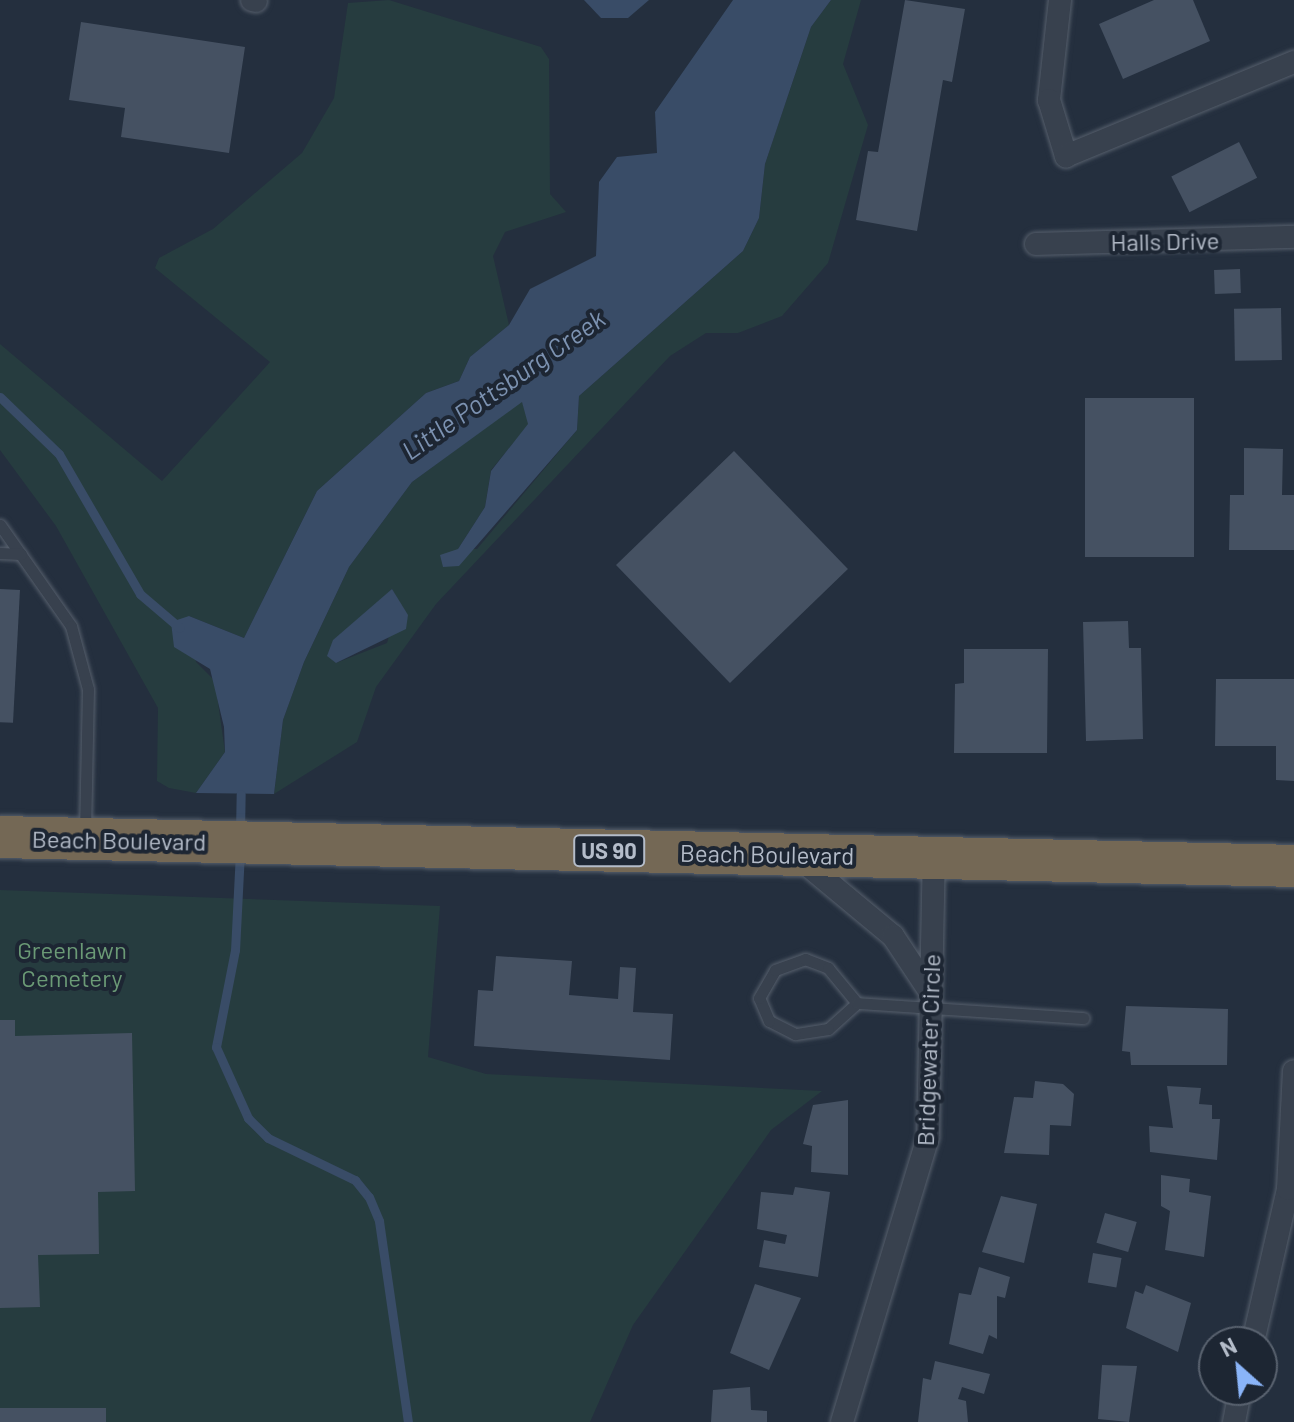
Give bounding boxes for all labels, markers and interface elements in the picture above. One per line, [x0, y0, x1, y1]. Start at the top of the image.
street label: Halls Drive [1110, 226, 1220, 256]
water label: Little Pottsburg Creek [396, 302, 610, 466]
street label: Beach Boulevard [32, 824, 206, 856]
road number: US 90 [573, 833, 645, 869]
street label: Beach Boulevard [680, 838, 854, 870]
park label: Greenlawn Cemetery [17, 936, 127, 992]
street label: Bridgewater Circle [910, 953, 946, 1147]
north arrow [1198, 1326, 1278, 1406]
text: N [1216, 1331, 1240, 1361]

